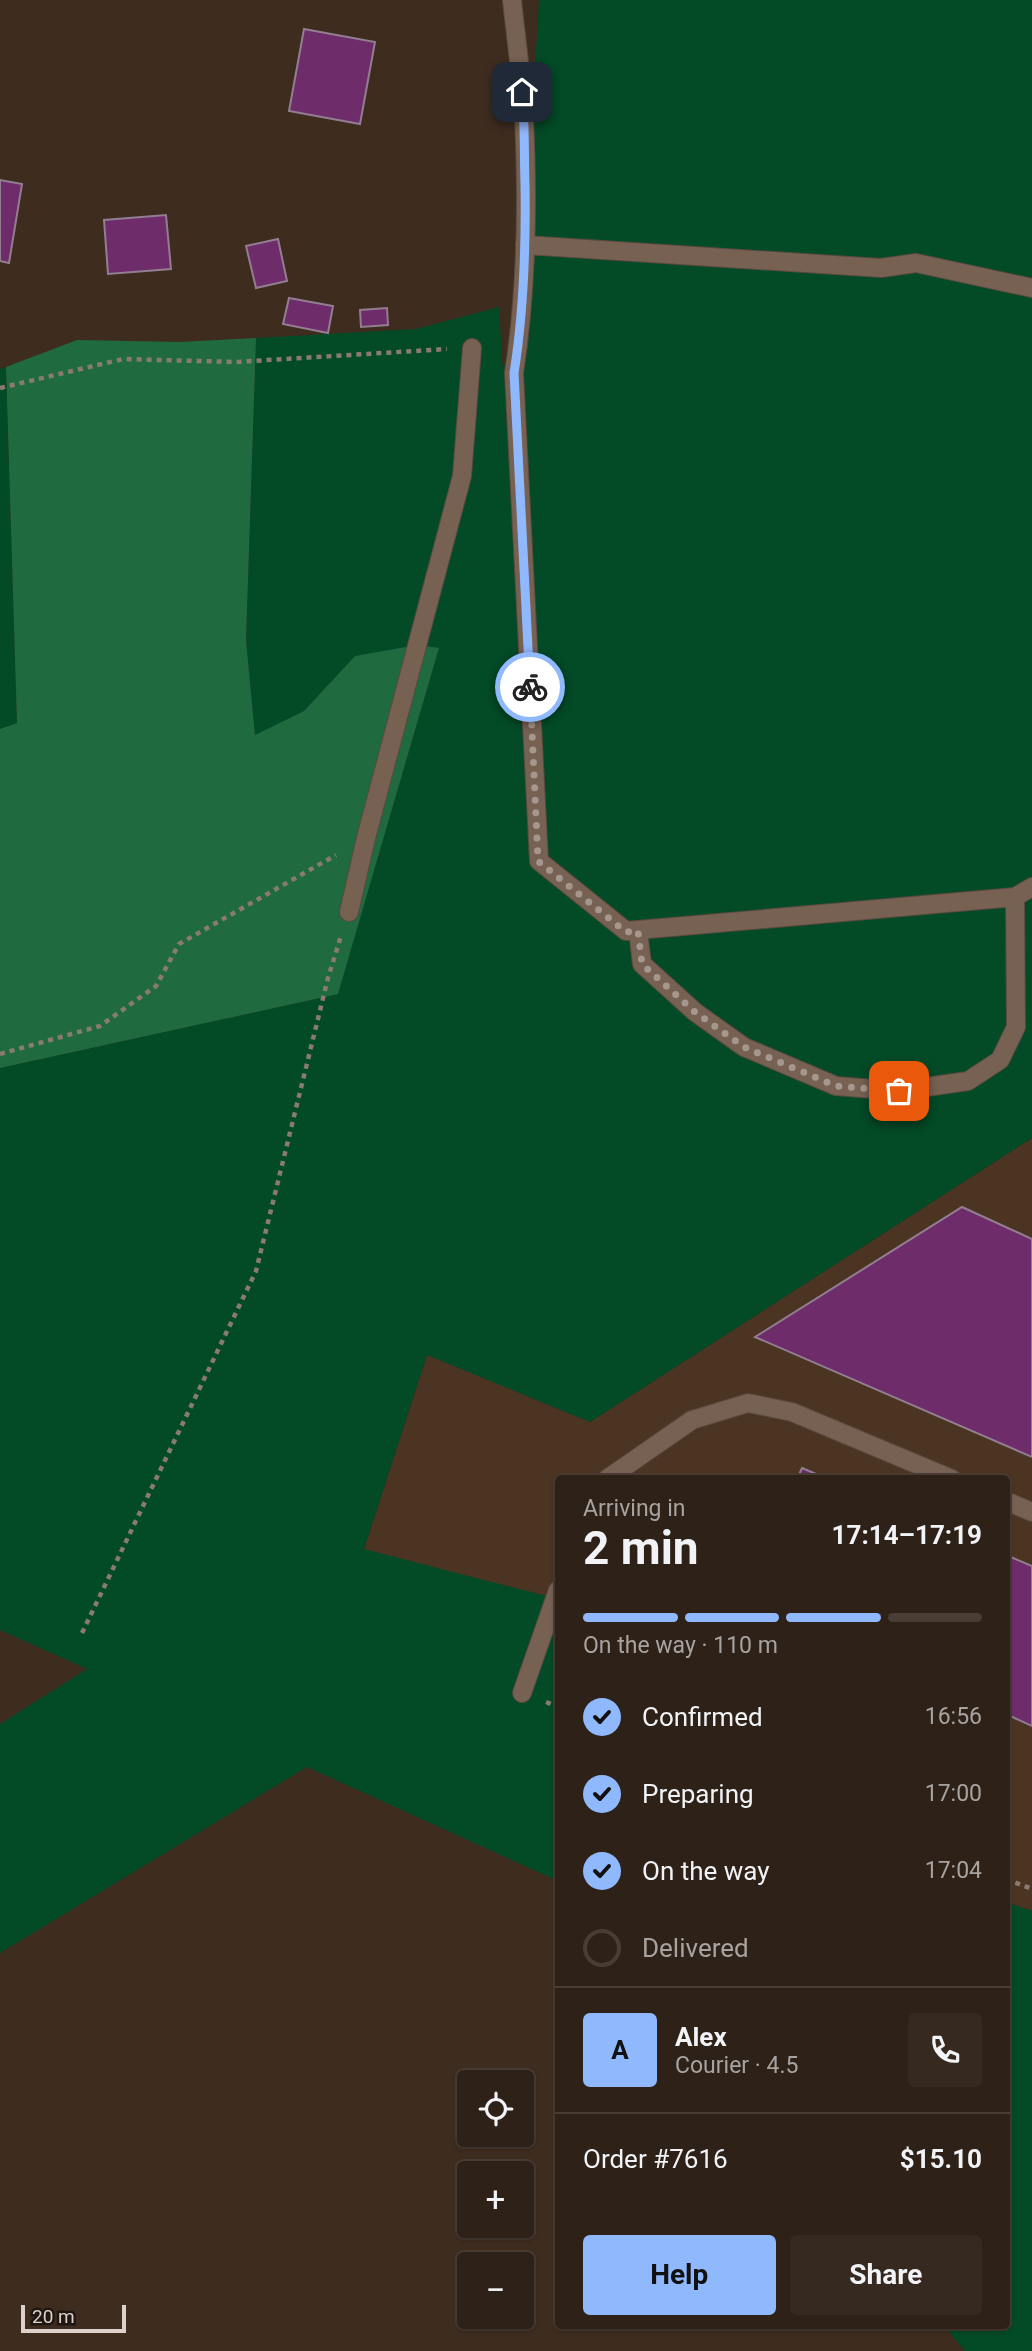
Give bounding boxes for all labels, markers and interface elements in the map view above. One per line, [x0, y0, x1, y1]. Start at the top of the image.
pin [492, 62, 552, 122]
icon: home [503, 73, 541, 111]
courier [495, 652, 565, 722]
icon: bike [511, 668, 549, 706]
pin [869, 1061, 929, 1121]
icon: bag [880, 1072, 918, 1110]
text: Arriving in [583, 1495, 686, 1522]
text: 17:14–17:19 [832, 1520, 982, 1550]
text: 2 min [583, 1521, 699, 1575]
text: On the way · 110 m [583, 1632, 778, 1659]
icon: check [583, 1698, 621, 1736]
text: Confirmed [642, 1702, 763, 1732]
text: 16:56 [925, 1703, 982, 1730]
icon: check [583, 1775, 621, 1813]
text: Preparing [642, 1779, 754, 1809]
text: 17:00 [925, 1780, 982, 1807]
icon: check [583, 1852, 621, 1890]
text: On the way [642, 1856, 770, 1886]
text: 17:04 [925, 1857, 982, 1884]
text: Delivered [642, 1933, 749, 1963]
button: phone [908, 2013, 982, 2087]
text: Alex [675, 2022, 727, 2052]
text: A [611, 2035, 629, 2065]
text: Courier · 4.5 [675, 2052, 798, 2079]
map controls [457, 2070, 534, 2329]
button: locate [457, 2070, 534, 2147]
text: Order #7616 [583, 2144, 728, 2174]
text: $15.10 [900, 2144, 982, 2174]
button: + [457, 2161, 534, 2238]
button: Help [583, 2235, 776, 2315]
button: Share [790, 2235, 982, 2315]
button: − [457, 2252, 534, 2329]
scale bar [21, 2302, 126, 2334]
text: 20 m [32, 2305, 75, 2328]

